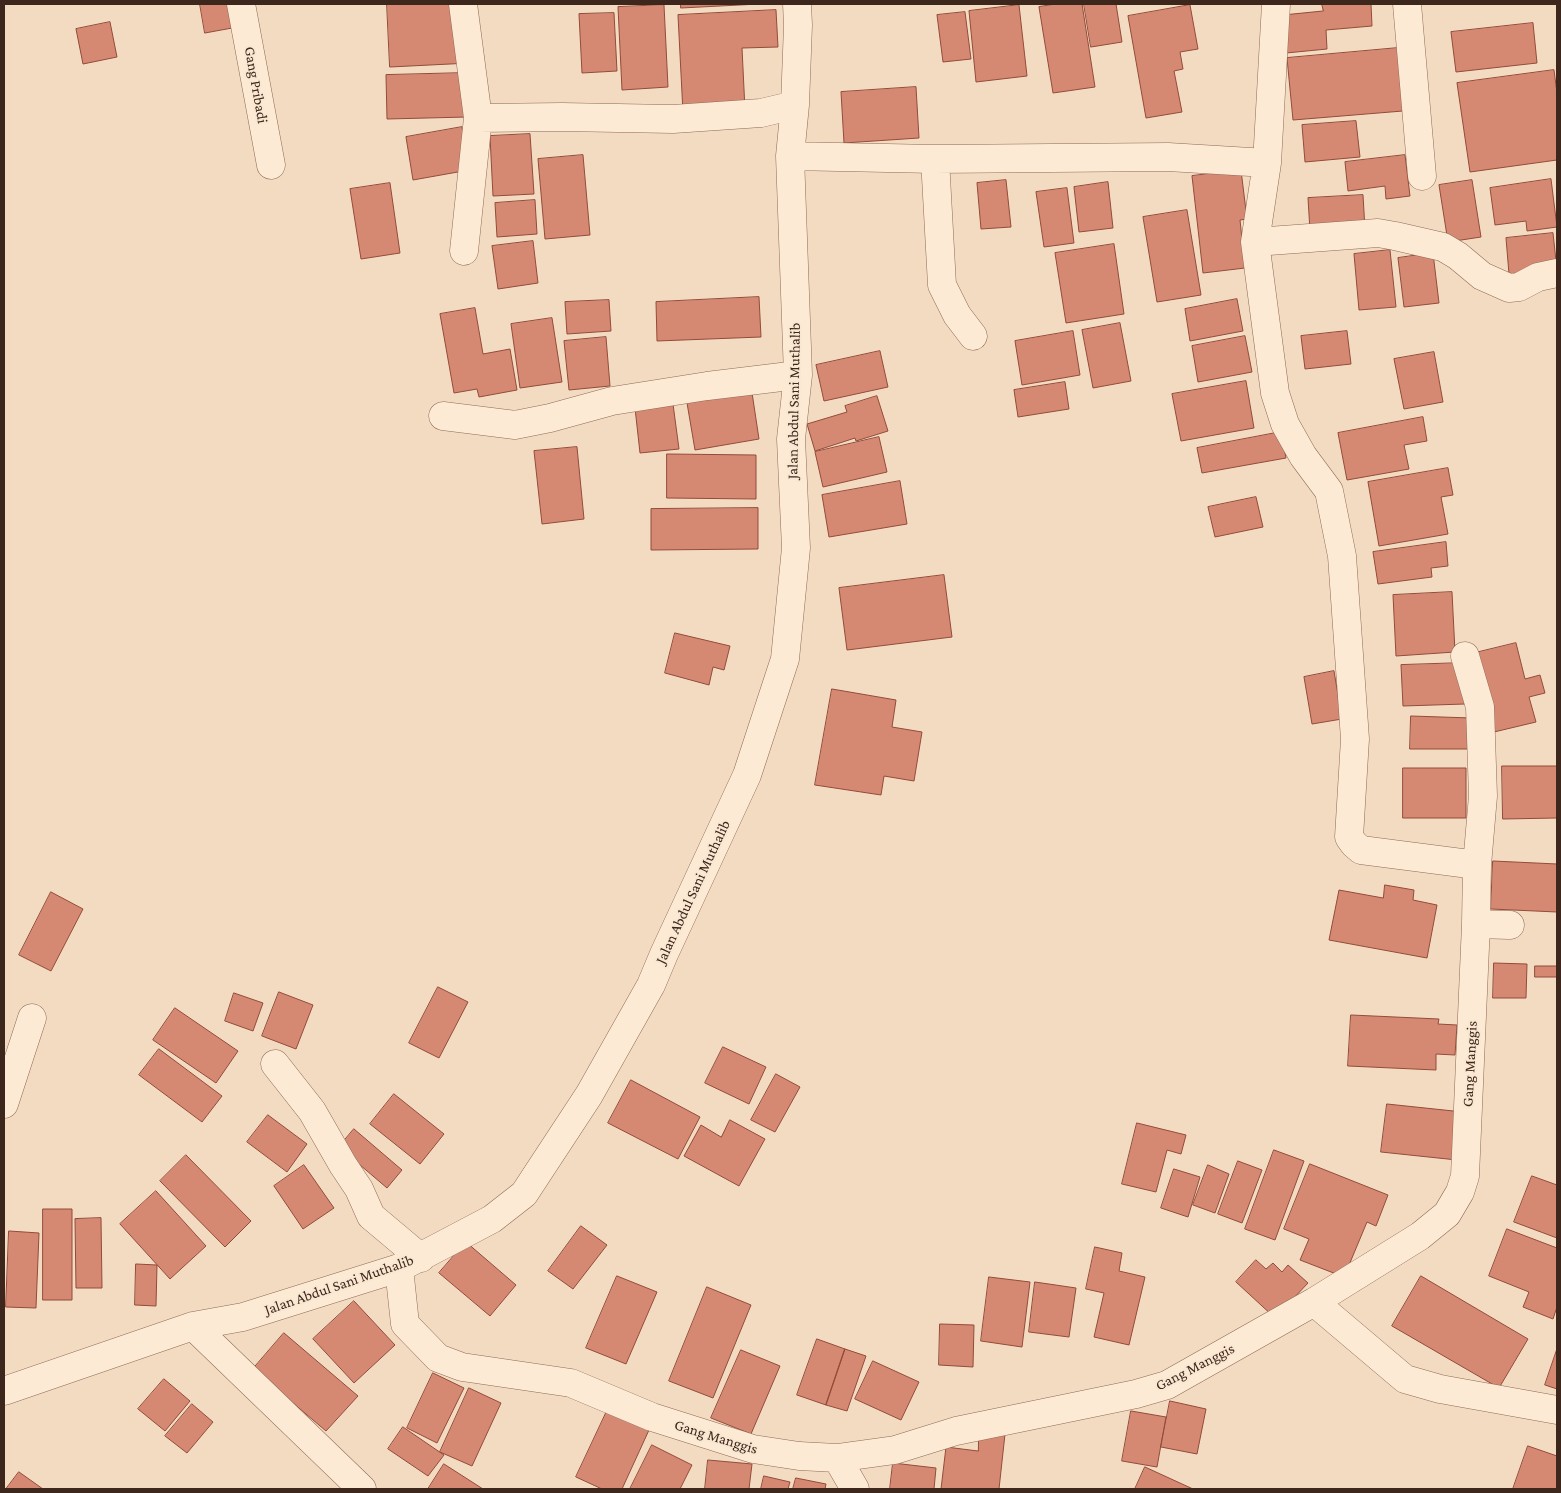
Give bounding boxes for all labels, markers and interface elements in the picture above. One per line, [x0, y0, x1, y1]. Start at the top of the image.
street label: Gang Pribadi [240, 45, 272, 125]
street label: Jalan Abdul Sani Muthalib [784, 323, 804, 479]
street label: Jalan Abdul Sani Muthalib [652, 817, 734, 967]
street label: Gang Manggis [1459, 1020, 1481, 1108]
street label: Jalan Abdul Sani Muthalib [262, 1251, 416, 1319]
street label: Gang Manggis [1152, 1339, 1238, 1395]
street label: Gang Manggis [672, 1416, 760, 1458]

